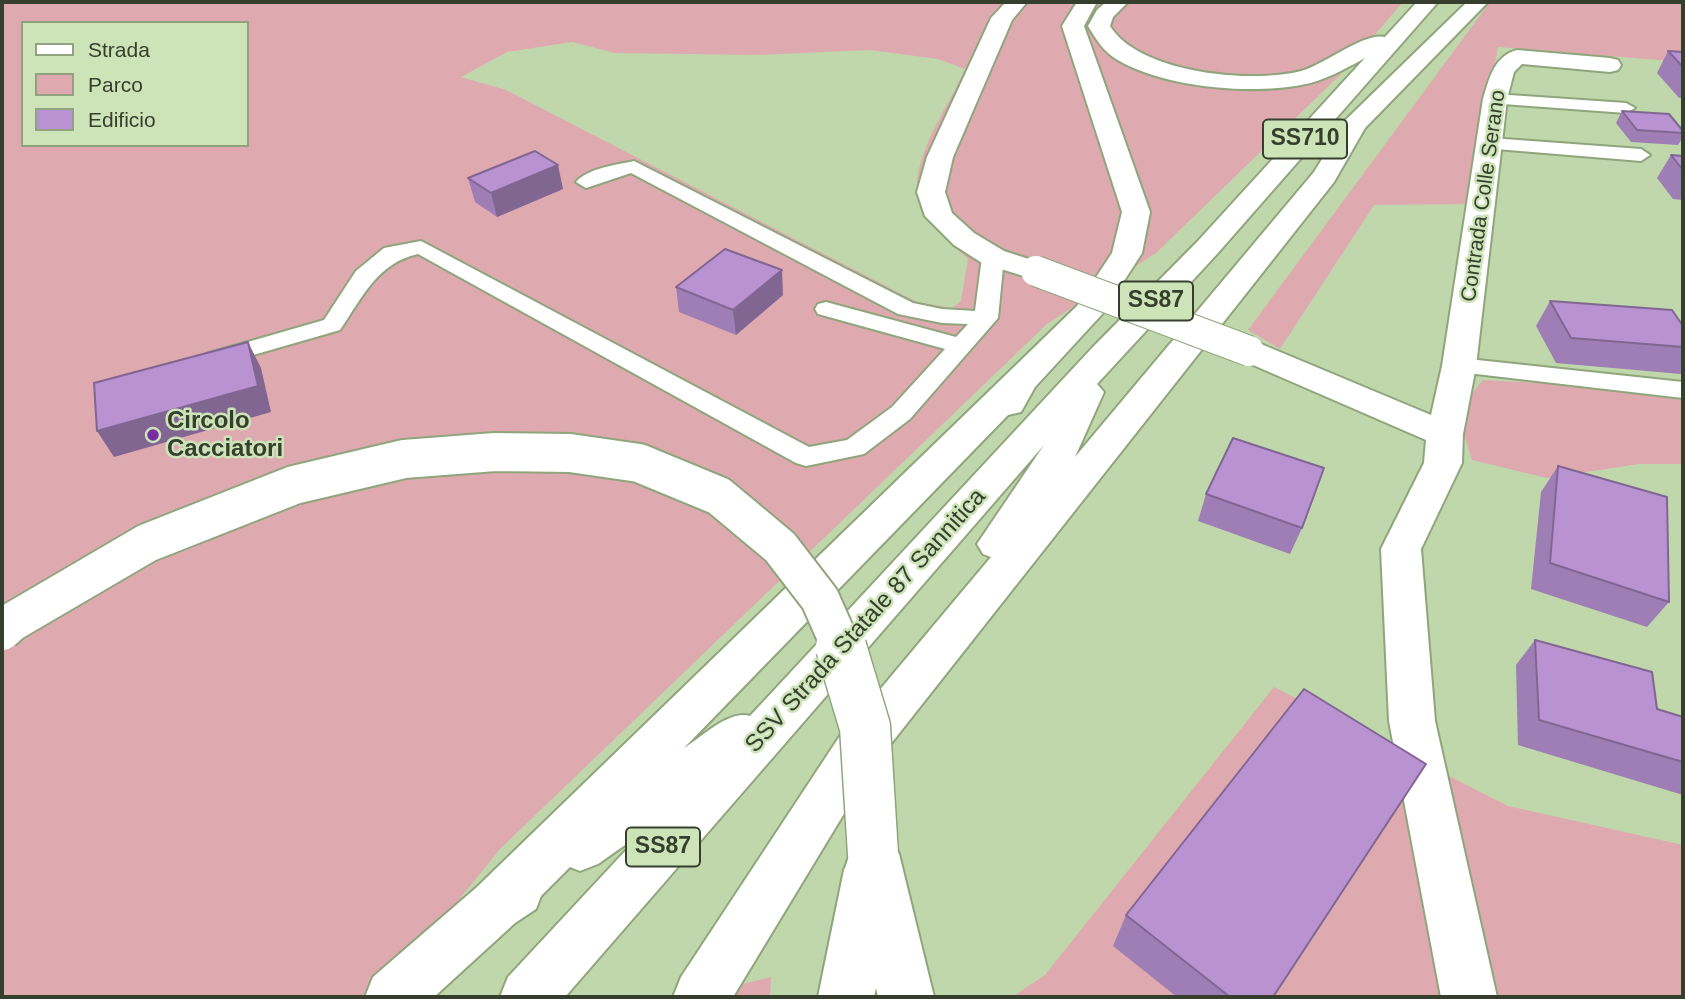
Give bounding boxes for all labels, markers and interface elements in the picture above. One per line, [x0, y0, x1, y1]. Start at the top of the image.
legend [21, 21, 248, 147]
text: Strada [88, 38, 150, 61]
text: Parco [88, 73, 143, 96]
street label: Contrada Colle Serano [1457, 88, 1511, 304]
text: Edificio [88, 108, 156, 131]
road number: SS710 [1263, 120, 1347, 158]
road number: SS87 [1119, 282, 1193, 320]
place label: Circolo Cacciatori [167, 407, 283, 463]
marker: Circolo Cacciatori [145, 427, 161, 443]
street label: SSV Strada Statale 87 Sannitica [740, 483, 992, 759]
road number: SS87 [626, 828, 700, 866]

